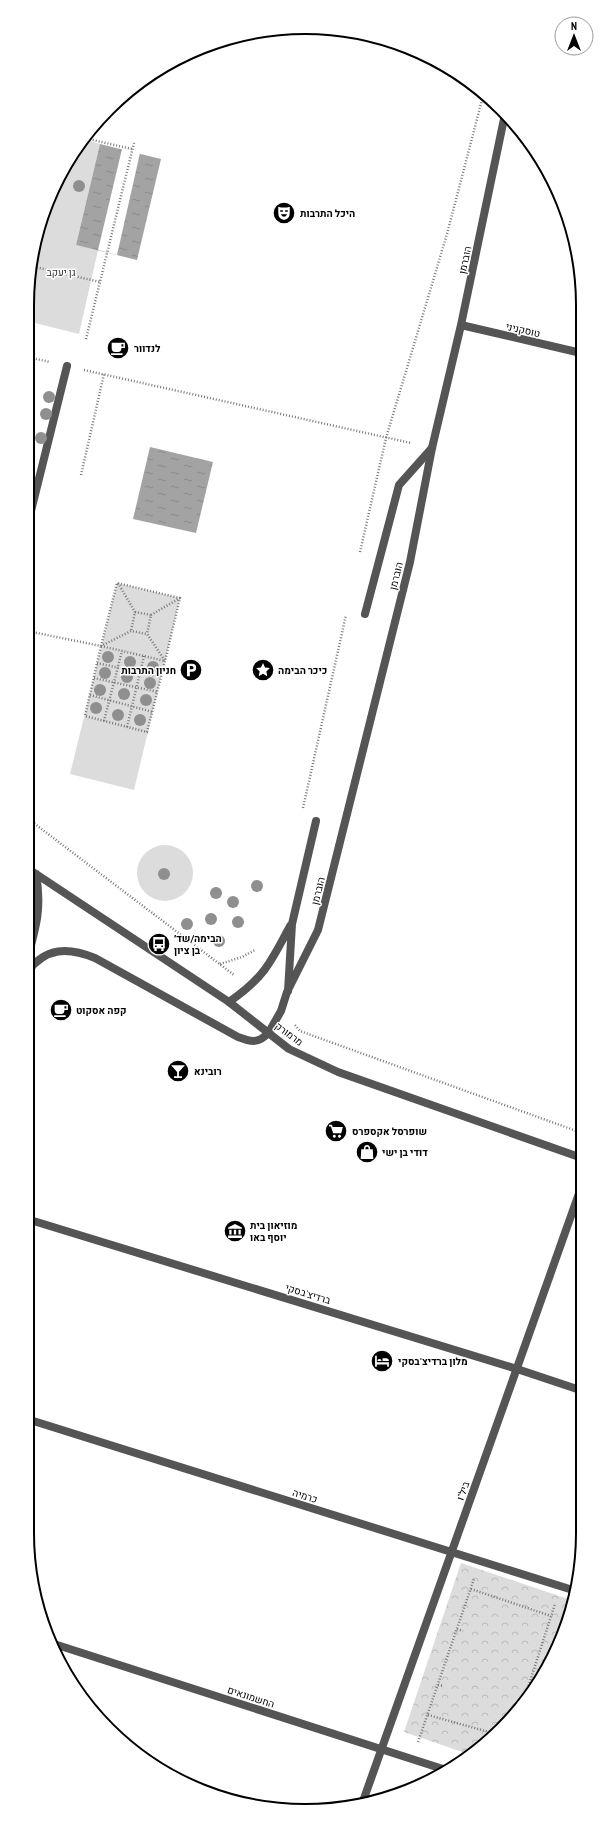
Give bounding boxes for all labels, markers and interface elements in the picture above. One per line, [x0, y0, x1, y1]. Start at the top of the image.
north arrow [554, 16, 594, 56]
text: N [571, 19, 577, 33]
theatre icon: היכל התרבות [271, 200, 297, 226]
place label: היכל התרבות [300, 207, 355, 220]
street label: הוברמן [456, 245, 474, 275]
park label: גן יעקב [46, 266, 76, 279]
street label: טוסקניני [504, 320, 542, 340]
cafe icon: לנדוור [105, 335, 131, 361]
place label: לנדוור [134, 342, 161, 355]
street label: הוברמן [386, 561, 406, 591]
parking icon: חניון התרבות [178, 657, 204, 683]
place icon: כיכר הבימה [250, 657, 276, 683]
place label: חניון התרבות [121, 664, 176, 677]
place label: כיכר הבימה [278, 664, 327, 677]
street label: הוברמן [308, 876, 328, 906]
bus stop icon: הבימה/שד׳ בן ציון [146, 931, 172, 957]
place label: הבימה/שד׳ בן ציון [174, 932, 222, 957]
cafe icon: קפה אסקוט [48, 997, 74, 1023]
place label: קפה אסקוט [76, 1004, 127, 1017]
street label: מרמורק [272, 1019, 306, 1049]
bar icon: רובינא [165, 1058, 191, 1084]
place label: רובינא [194, 1065, 222, 1078]
supermarket icon: שופרסל אקספרס [323, 1118, 349, 1144]
place label: שופרסל אקספרס [352, 1125, 427, 1138]
shop icon: דודי בן ישי [354, 1139, 380, 1165]
place label: דודי בן ישי [382, 1146, 428, 1159]
museum icon: מוזיאון בית יוסף באו [222, 1218, 248, 1244]
place label: מוזיאון בית יוסף באו [250, 1219, 297, 1244]
street label: ברדיצ'בסקי [284, 1281, 333, 1307]
hotel icon: מלון ברדיצ'בסקי [369, 1348, 395, 1374]
place label: מלון ברדיצ'בסקי [398, 1355, 468, 1368]
street label: ביל"ו [454, 1479, 473, 1502]
street label: כרמיה [291, 1486, 319, 1506]
street label: החשמונאים [226, 1683, 276, 1711]

